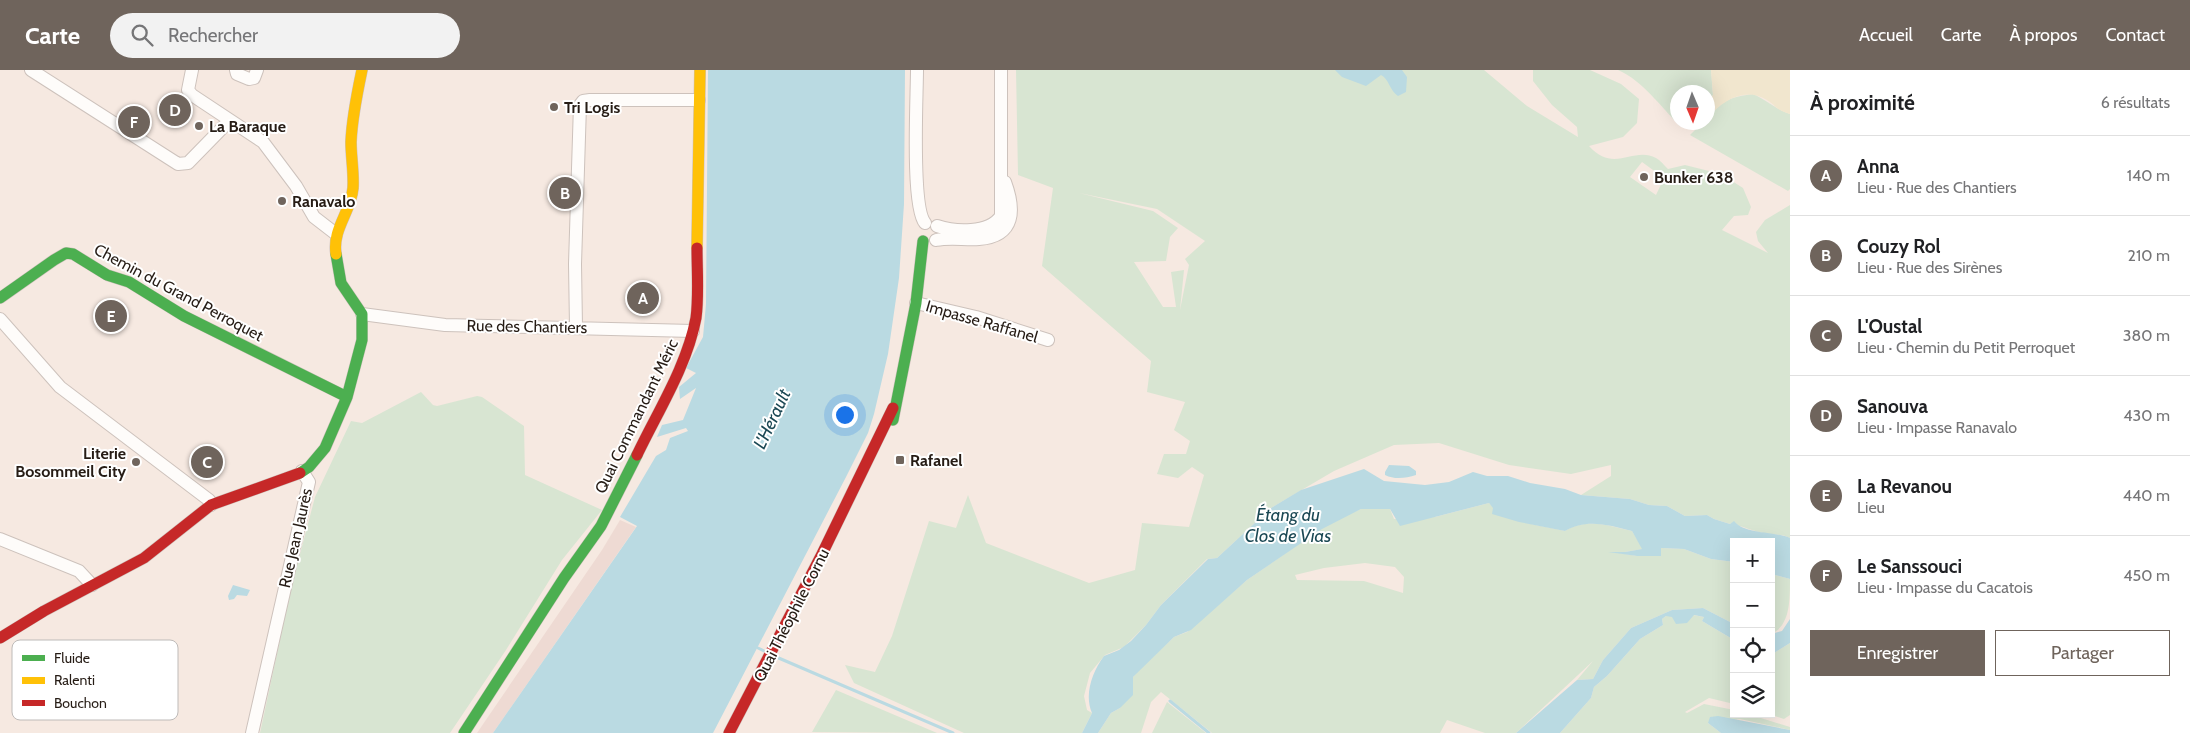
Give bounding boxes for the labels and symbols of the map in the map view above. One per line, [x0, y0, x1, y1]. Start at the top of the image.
north arrow [1670, 85, 1715, 130]
pin: D [159, 91, 191, 129]
place label: Tri Logis [564, 98, 621, 117]
marker: Tri Logis [548, 101, 560, 113]
pin: F [118, 103, 150, 141]
place label: La Baraque [209, 117, 286, 136]
marker: La Baraque [193, 120, 205, 132]
place label: Bunker 638 [1654, 168, 1733, 187]
marker: Bunker 638 [1638, 171, 1650, 183]
pin: B [549, 174, 581, 212]
place label: Ranavalo [292, 192, 356, 211]
marker: Ranavalo [276, 195, 288, 207]
street label: Chemin du Grand Perroquet [91, 240, 267, 345]
pin: A [627, 279, 659, 317]
street label: Impasse Raffanel [924, 296, 1040, 347]
pin: E [95, 297, 127, 335]
street label: Rue des Chantiers [467, 316, 588, 337]
street label: Quai Commandant Méric [591, 336, 682, 497]
water label: L'Hérault [749, 385, 796, 452]
your location [832, 402, 858, 428]
pin: C [191, 443, 223, 481]
place label: Literie Bosommeil City [15, 444, 126, 481]
place label: Rafanel [910, 451, 962, 470]
marker: Rafanel [894, 454, 906, 466]
marker: Literie Bosommeil City [130, 456, 142, 468]
street label: Rue Jean Jaurès [275, 486, 316, 590]
water label: Étang du Clos de Vias [1245, 503, 1331, 547]
street label: Quai Théophile Cornu [750, 546, 833, 685]
legend [12, 640, 178, 720]
text: Fluide [54, 649, 90, 667]
text: Ralenti [54, 671, 95, 689]
text: Bouchon [54, 694, 107, 712]

